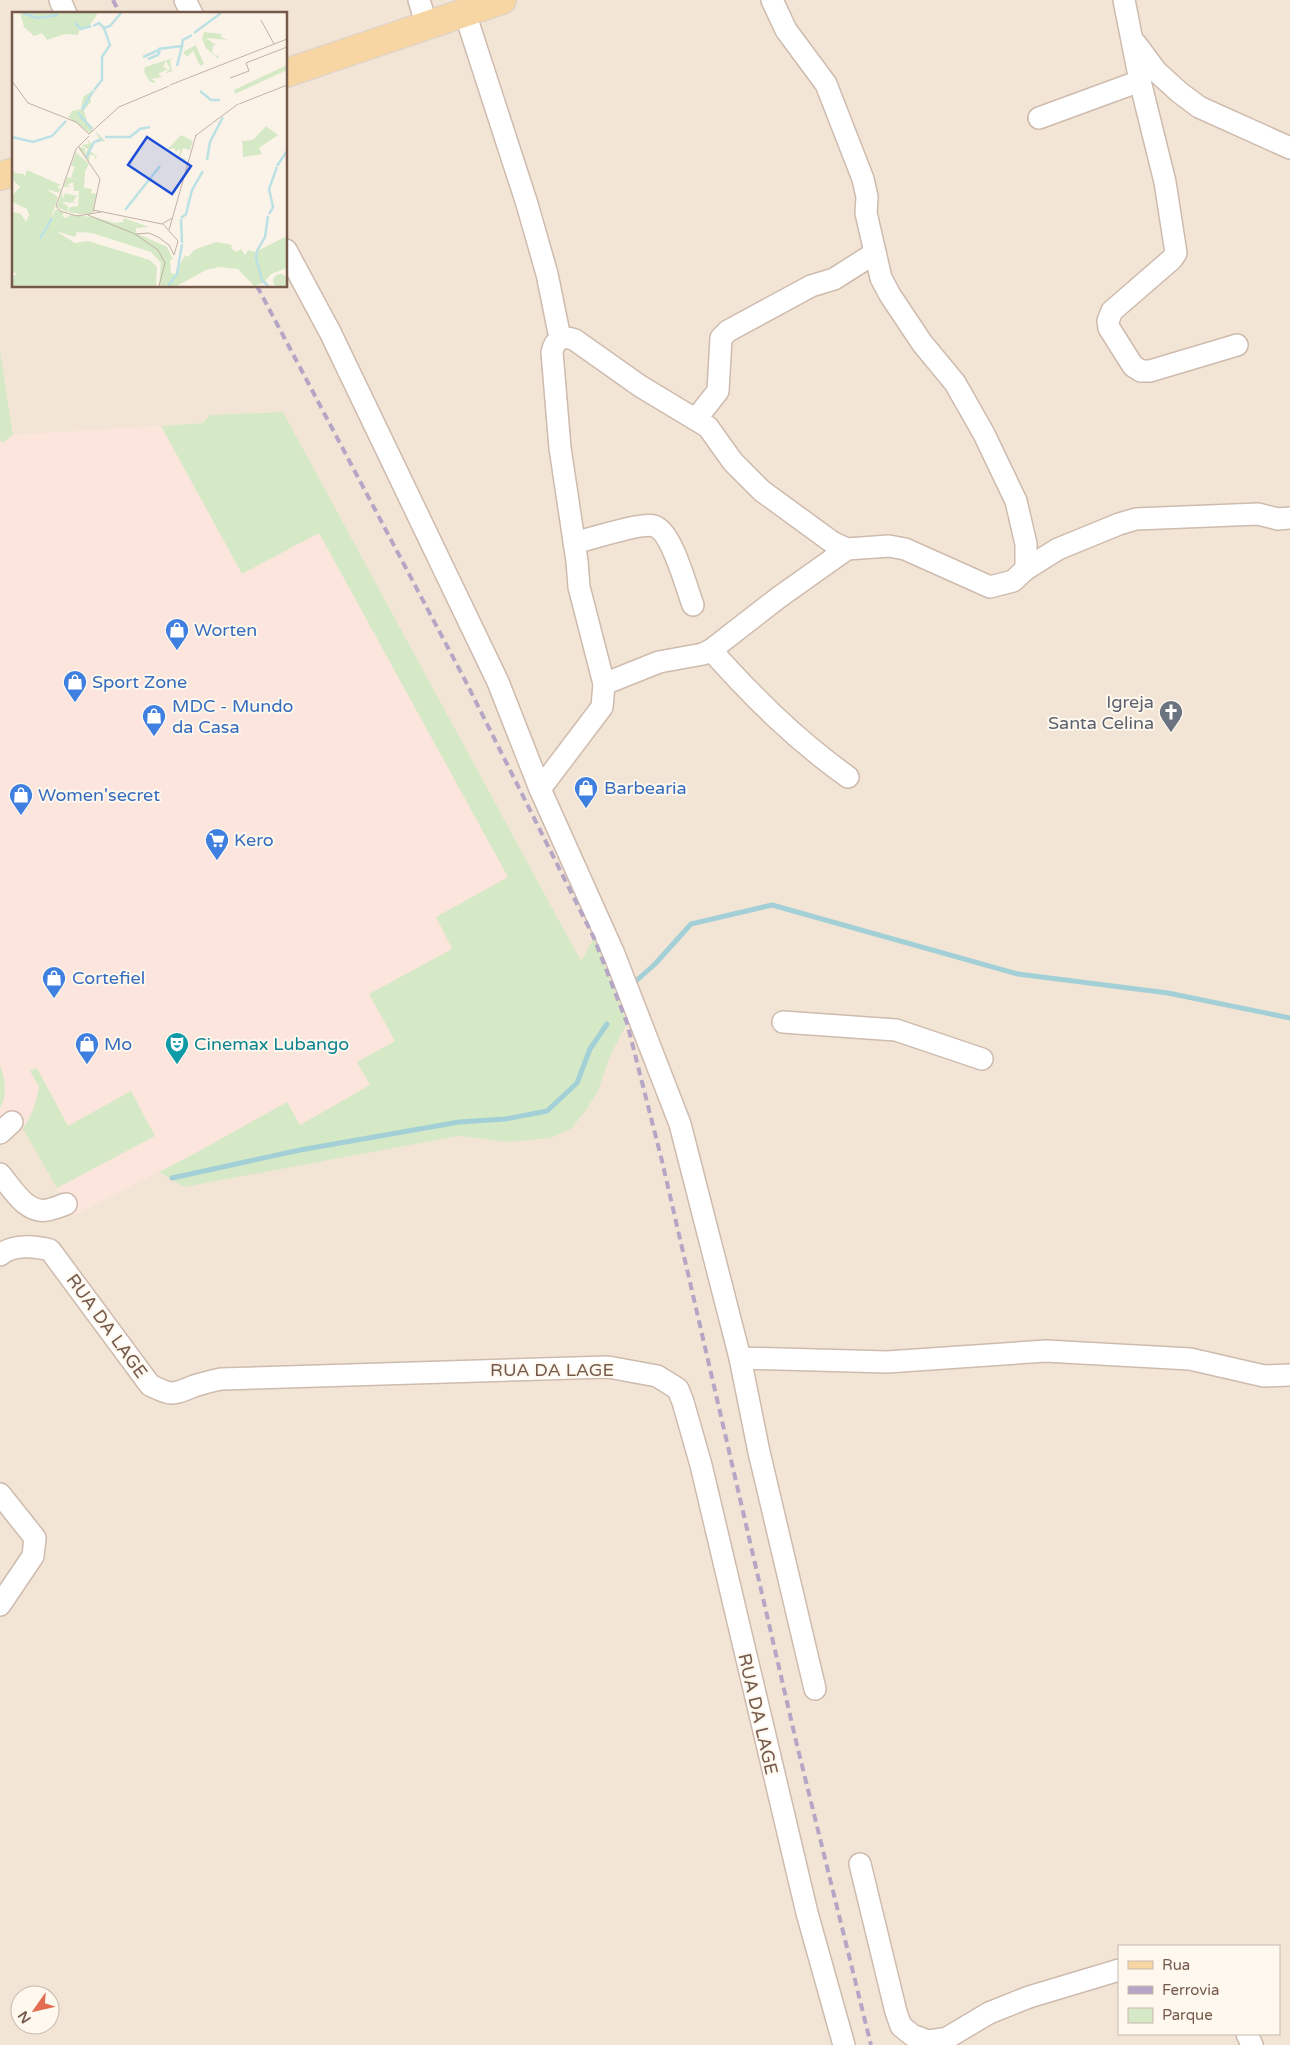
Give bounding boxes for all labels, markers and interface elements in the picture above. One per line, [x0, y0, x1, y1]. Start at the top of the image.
inset map [12, 12, 288, 288]
shop icon: Worten [164, 617, 190, 651]
place label: Worten [194, 619, 257, 641]
shop icon: Sport Zone [62, 669, 88, 703]
place label: Sport Zone [92, 671, 187, 693]
place label: Igreja Santa Celina [1048, 691, 1154, 734]
place label: MDC - Mundo da Casa [172, 695, 294, 738]
church icon: Igreja Santa Celina [1158, 699, 1184, 733]
shop icon: MDC - Mundo da Casa [141, 703, 167, 737]
shop icon: Barbearia [573, 775, 599, 809]
place label: Barbearia [604, 777, 687, 799]
shop icon: Women'secret [8, 782, 34, 816]
place label: Women'secret [38, 784, 160, 806]
supermarket icon: Kero [204, 827, 230, 861]
place label: Kero [234, 829, 274, 851]
shop icon: Cortefiel [41, 965, 67, 999]
place label: Cortefiel [72, 967, 145, 989]
shop icon: Mo [74, 1031, 100, 1065]
theatre icon: Cinemax Lubango [164, 1031, 190, 1065]
place label: Mo [104, 1033, 132, 1055]
place label: Cinemax Lubango [194, 1033, 349, 1055]
street label: RUA DA LAGE [62, 1269, 152, 1383]
street label: RUA DA LAGE [490, 1359, 614, 1381]
street label: RUA DA LAGE [733, 1651, 783, 1777]
legend [1118, 1945, 1280, 2035]
text: Rua [1162, 1956, 1190, 1974]
text: Ferrovia [1162, 1981, 1219, 1999]
north arrow [10, 1985, 60, 2035]
text: Parque [1162, 2006, 1213, 2024]
text: N [14, 2008, 35, 2026]

